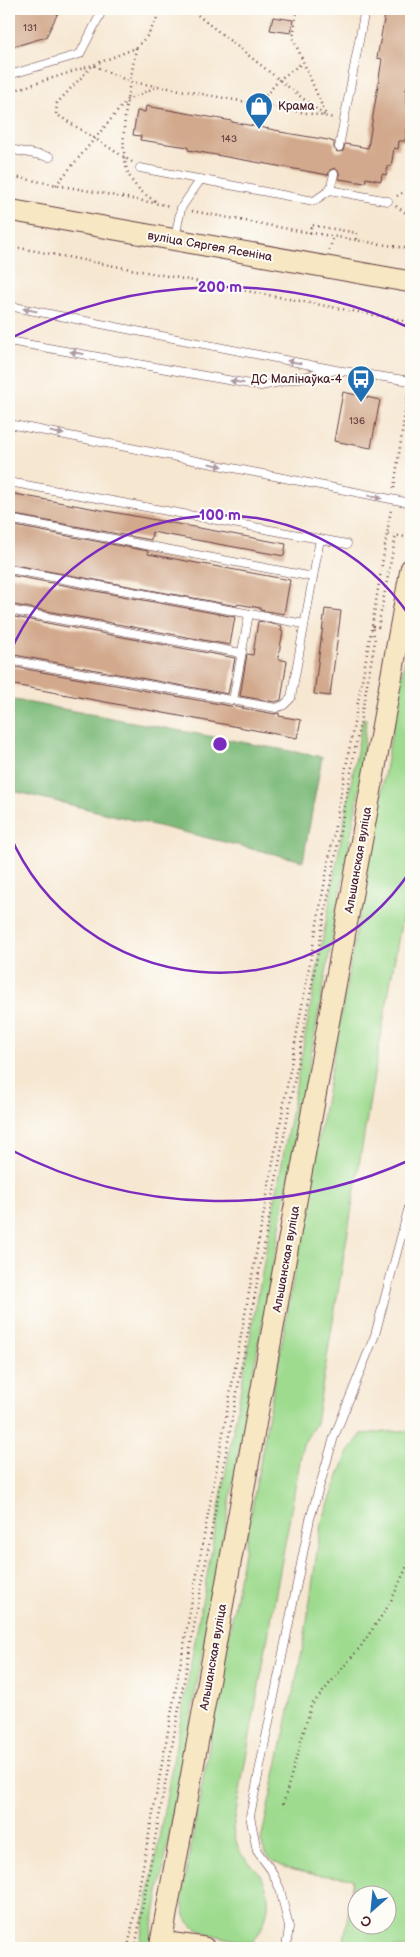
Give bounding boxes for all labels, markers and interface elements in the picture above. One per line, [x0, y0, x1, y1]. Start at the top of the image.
house number: 131 [23, 22, 37, 34]
shop icon: Крама [244, 91, 274, 130]
place label: Крама [278, 99, 315, 114]
house number: 143 [221, 133, 237, 145]
street label: вуліца Сяргея Ясеніна [146, 228, 273, 265]
text: 200 m [198, 278, 242, 297]
one-way arrow [22, 306, 38, 314]
one-way arrow [69, 349, 85, 357]
one-way arrow [286, 358, 302, 366]
bus stop icon: ДС Малінаўка-4 [346, 364, 376, 403]
place label: ДС Малінаўка-4 [251, 372, 343, 387]
one-way arrow [229, 377, 245, 385]
house number: 136 [349, 415, 365, 427]
one-way arrow [49, 430, 65, 438]
one-way arrow [208, 461, 224, 469]
one-way arrow [368, 493, 383, 501]
text: 100 m [199, 506, 241, 525]
centre of rings [211, 735, 229, 753]
street label: Альшанская вуліца [342, 806, 375, 916]
street label: Альшанская вуліца [270, 1205, 303, 1315]
street label: Альшанская вуліца [197, 1603, 230, 1713]
north arrow [348, 1884, 398, 1934]
text: С [358, 1911, 375, 1931]

